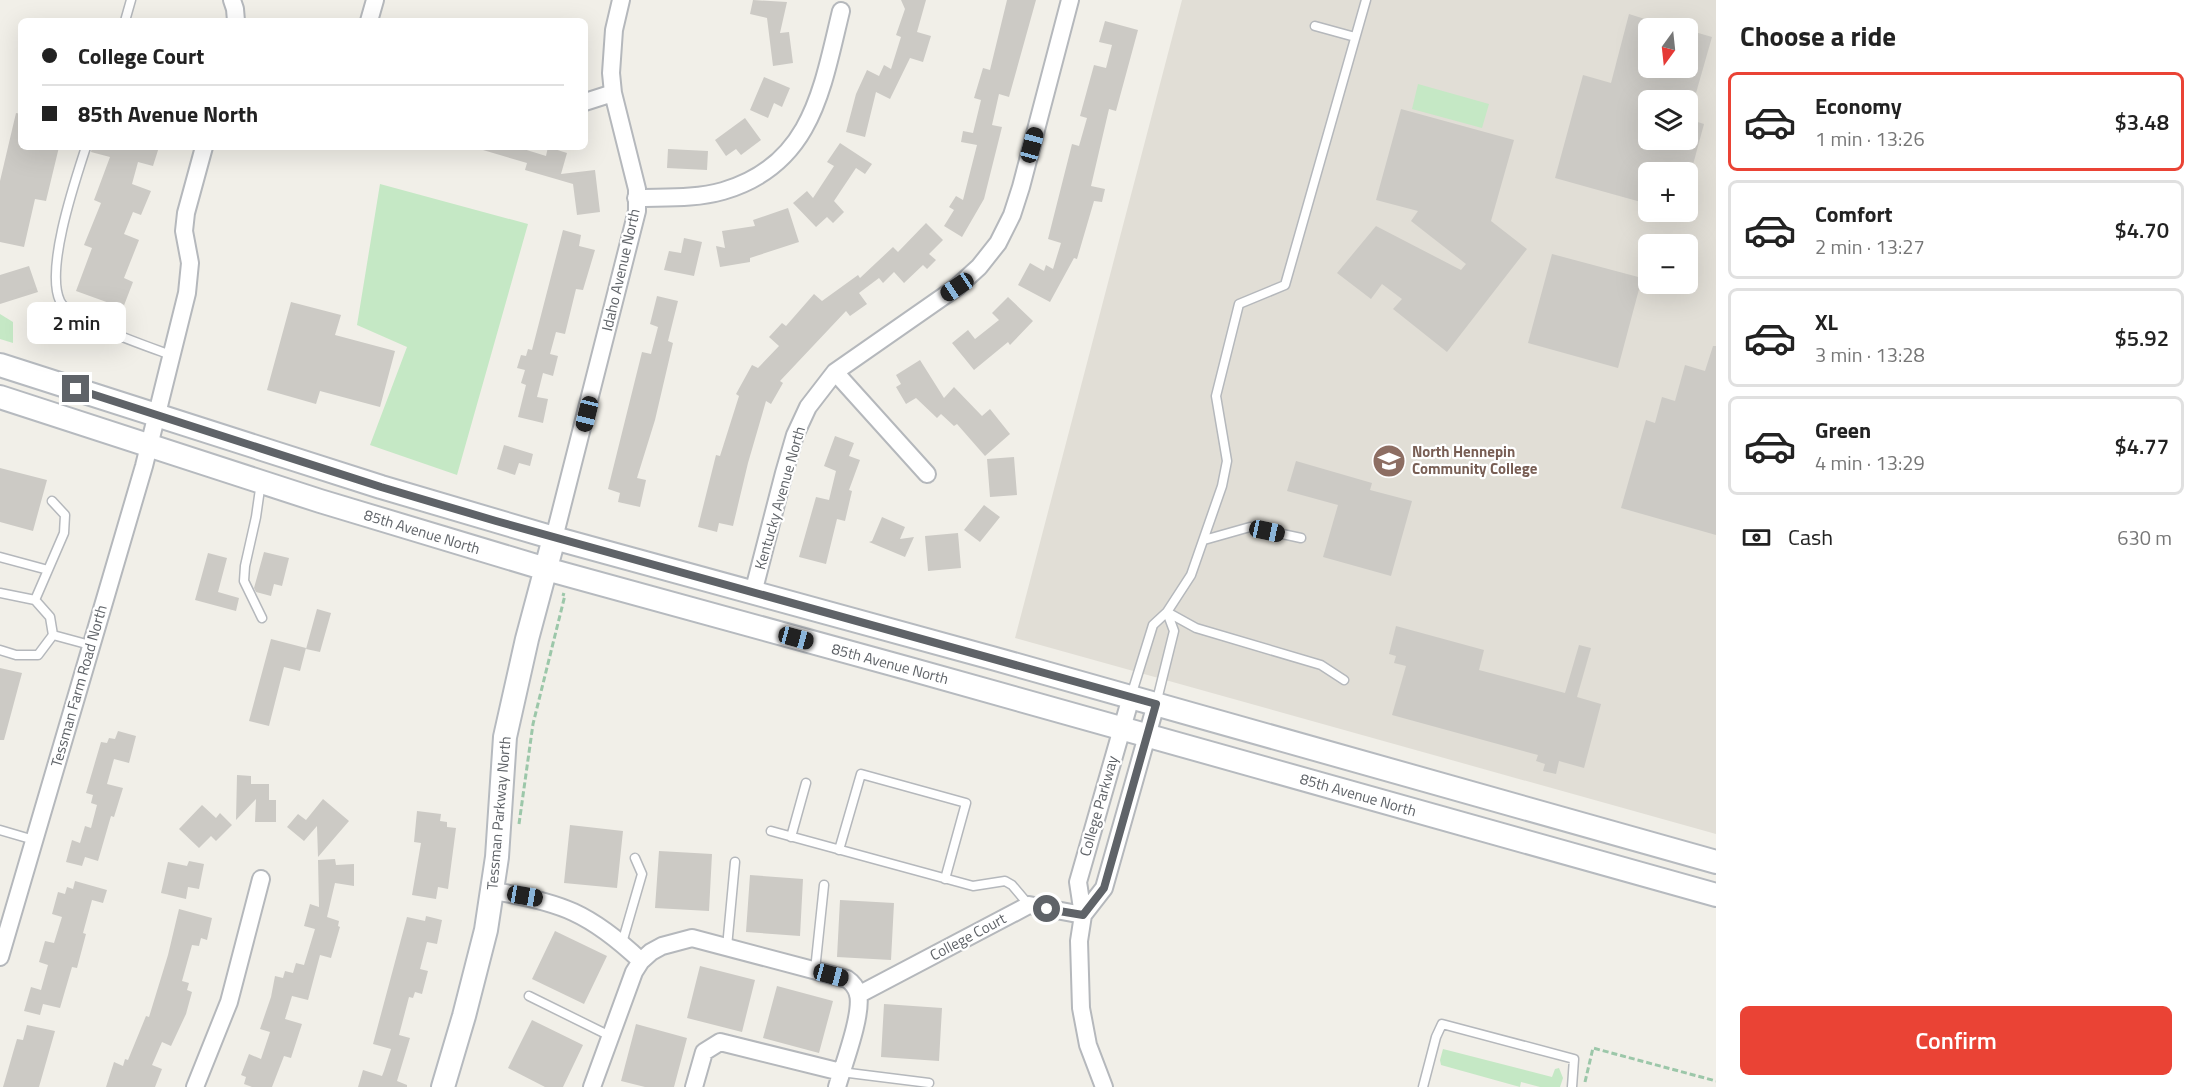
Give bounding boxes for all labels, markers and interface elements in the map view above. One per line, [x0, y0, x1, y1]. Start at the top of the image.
text: Choose a ride [1740, 15, 1896, 56]
north arrow [1638, 18, 1698, 78]
map controls [1638, 18, 1698, 294]
text: College Court [78, 39, 204, 73]
text: Economy [1815, 89, 1902, 123]
button: layers [1638, 90, 1698, 150]
icon: car [1743, 95, 1797, 149]
text: 85th Avenue North [78, 97, 258, 131]
text: $3.48 [2114, 105, 2169, 139]
text: 1 min · 13:26 [1815, 123, 1925, 154]
car [1019, 125, 1045, 165]
button: + [1638, 162, 1698, 222]
text: Comfort [1815, 197, 1893, 231]
icon: car [1743, 203, 1797, 257]
street label: Idaho Avenue North [595, 206, 646, 333]
text: $4.70 [2114, 213, 2169, 247]
text: 2 min · 13:27 [1815, 231, 1925, 262]
button: − [1638, 234, 1698, 294]
car [937, 269, 977, 305]
callout: 2 min [26, 302, 125, 344]
text: XL [1815, 305, 1838, 339]
text: 2 min [52, 307, 101, 338]
icon: car [1743, 311, 1797, 365]
text: $5.92 [2114, 321, 2169, 355]
text: 3 min · 13:28 [1815, 339, 1925, 370]
route end [62, 375, 89, 402]
car [574, 394, 600, 434]
text: Green [1815, 413, 1871, 447]
icon: car [1743, 419, 1797, 473]
street label: Kentucky Avenue North [748, 423, 811, 572]
text: $4.77 [2114, 429, 2169, 463]
place label: North Hennepin Community College [1412, 440, 1538, 480]
school or university icon: North Hennepin Community College [1371, 443, 1407, 479]
text: 4 min · 13:29 [1815, 447, 1925, 478]
street label: 85th Avenue North [361, 503, 483, 560]
car [1248, 518, 1286, 544]
text: Cash [1788, 520, 1833, 554]
icon: cash [1740, 521, 1773, 554]
text: 630 m [2117, 522, 2172, 553]
street label: Tessman Farm Road North [44, 602, 113, 770]
car [776, 625, 816, 651]
street label: 85th Avenue North [829, 637, 951, 690]
street label: Tessman Parkway North [480, 735, 517, 891]
street label: College Parkway [1073, 753, 1124, 859]
street label: 85th Avenue North [1297, 767, 1419, 822]
car [506, 884, 544, 908]
route start [1033, 895, 1060, 922]
street label: College Court [926, 906, 1011, 966]
car [811, 962, 851, 988]
button: Confirm [1740, 1006, 2172, 1075]

